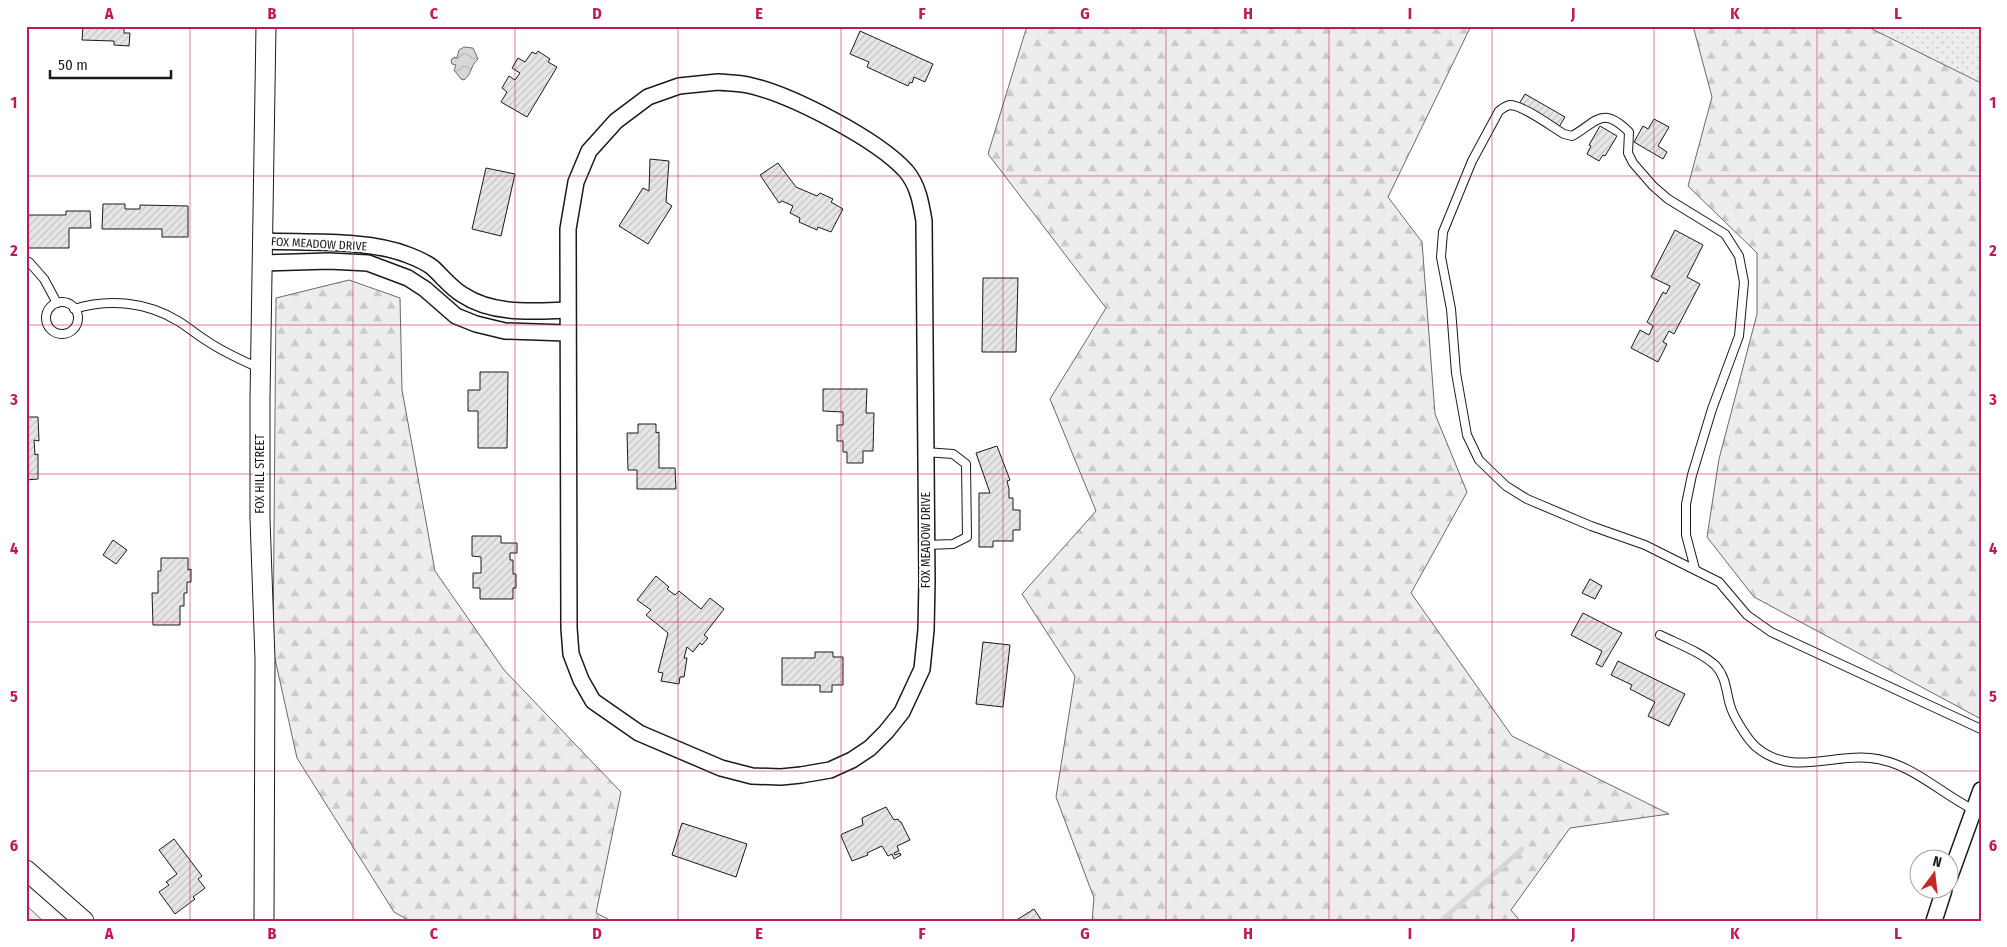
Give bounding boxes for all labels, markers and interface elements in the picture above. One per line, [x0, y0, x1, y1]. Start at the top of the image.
text: A [104, 4, 114, 23]
text: B [268, 4, 277, 23]
text: C [430, 4, 439, 23]
text: D [592, 4, 602, 23]
text: E [755, 4, 763, 23]
text: F [918, 4, 926, 23]
text: G [1080, 4, 1090, 23]
text: H [1243, 4, 1253, 23]
text: I [1408, 4, 1412, 23]
text: J [1570, 4, 1575, 23]
text: K [1730, 4, 1740, 23]
text: L [1894, 4, 1902, 23]
scale bar [50, 48, 171, 80]
text: 50 m [58, 56, 88, 74]
text: 1 [11, 93, 17, 112]
text: 1 [1990, 93, 1996, 112]
street label: FOX MEADOW DRIVE [271, 234, 368, 254]
text: 2 [9, 241, 18, 260]
text: 2 [1988, 241, 1997, 260]
text: 3 [9, 390, 18, 409]
text: 3 [1988, 390, 1997, 409]
street label: FOX HILL STREET [253, 434, 267, 514]
street label: FOX MEADOW DRIVE [919, 491, 933, 588]
text: 4 [10, 539, 18, 558]
text: 4 [1989, 539, 1997, 558]
text: 5 [10, 687, 18, 706]
text: 5 [1989, 687, 1997, 706]
text: 6 [10, 836, 18, 855]
text: 6 [1989, 836, 1997, 855]
north arrow [1910, 850, 1960, 900]
text: N [1931, 853, 1943, 871]
text: A [104, 924, 114, 943]
text: B [268, 924, 277, 943]
text: C [430, 924, 439, 943]
text: D [592, 924, 602, 943]
text: E [755, 924, 763, 943]
text: F [918, 924, 926, 943]
text: G [1080, 924, 1090, 943]
text: H [1243, 924, 1253, 943]
text: I [1408, 924, 1412, 943]
text: J [1570, 924, 1575, 943]
text: K [1730, 924, 1740, 943]
text: L [1894, 924, 1902, 943]

